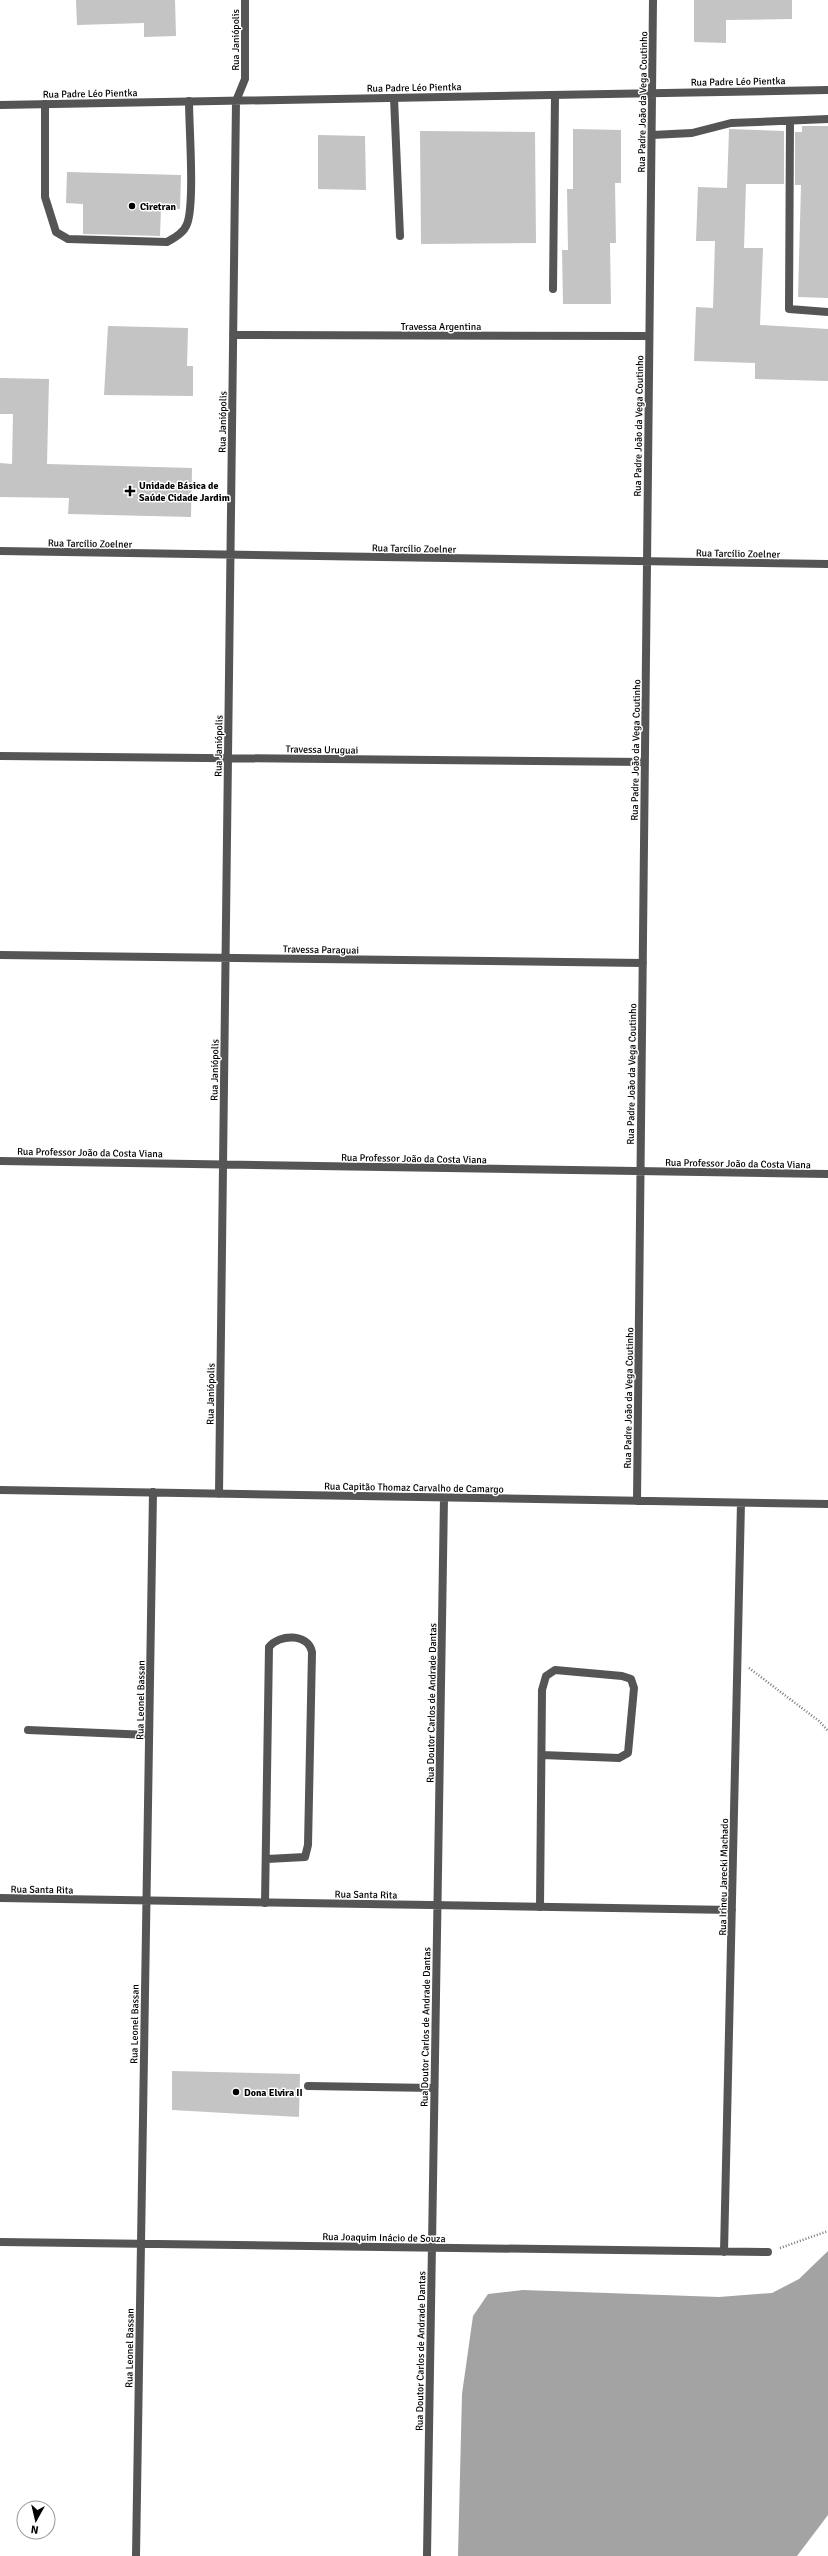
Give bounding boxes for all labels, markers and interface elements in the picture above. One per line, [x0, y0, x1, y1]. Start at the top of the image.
street label: Rua Janiópolis [230, 9, 242, 71]
street label: Rua Padre João da Vega Coutinho [636, 31, 650, 173]
street label: Rua Padre Léo Pientka [691, 75, 786, 89]
street label: Rua Padre Léo Pientka [367, 81, 462, 95]
street label: Rua Padre Léo Pientka [43, 87, 138, 101]
marker: Ciretran [127, 201, 137, 211]
place label: Ciretran [140, 201, 177, 213]
street label: Travessa Argentina [401, 321, 481, 333]
street label: Rua Padre João da Vega Coutinho [632, 355, 646, 497]
street label: Rua Janiópolis [216, 390, 230, 453]
place label: Unidade Básica de Saúde Cidade Jardim [139, 480, 230, 504]
marker: Unidade Básica de Saúde Cidade Jardim [124, 485, 136, 497]
street label: Rua Tarcílio Zoelner [48, 537, 133, 551]
street label: Rua Tarcílio Zoelner [372, 542, 457, 556]
street label: Rua Tarcílio Zoelner [696, 547, 781, 561]
street label: Rua Padre João da Vega Coutinho [629, 679, 643, 821]
street label: Rua Janiópolis [212, 714, 226, 777]
street label: Travessa Uruguai [285, 743, 358, 757]
street label: Travessa Paraguai [283, 943, 359, 957]
street label: Rua Padre João da Vega Coutinho [625, 1003, 639, 1145]
street label: Rua Janiópolis [208, 1038, 222, 1101]
street label: Rua Professor João da Costa Viana [17, 1146, 163, 1160]
street label: Rua Professor João da Costa Viana [341, 1152, 487, 1166]
street label: Rua Professor João da Costa Viana [665, 1157, 811, 1171]
street label: Rua Padre João da Vega Coutinho [622, 1327, 636, 1469]
street label: Rua Janiópolis [204, 1362, 218, 1425]
street label: Rua Capitão Thomaz Carvalho de Camargo [324, 1480, 504, 1496]
street label: Rua Doutor Carlos de Andrade Dantas [425, 1622, 439, 1783]
street label: Rua Leonel Bassan [134, 1660, 148, 1740]
street label: Rua Irineu Jarecki Machado [717, 1818, 731, 1936]
street label: Rua Santa Rita [11, 1883, 73, 1897]
street label: Rua Santa Rita [335, 1888, 397, 1902]
street label: Rua Doutor Carlos de Andrade Dantas [419, 1946, 433, 2107]
street label: Rua Leonel Bassan [128, 1984, 142, 2064]
marker: Dona Elvira II [231, 2087, 241, 2097]
place label: Dona Elvira II [244, 2087, 303, 2099]
street label: Rua Joaquim Inácio de Souza [322, 2231, 446, 2245]
street label: Rua Doutor Carlos de Andrade Dantas [414, 2270, 428, 2431]
street label: Rua Leonel Bassan [123, 2308, 137, 2388]
north arrow [16, 2500, 56, 2540]
text: N [30, 2522, 39, 2536]

